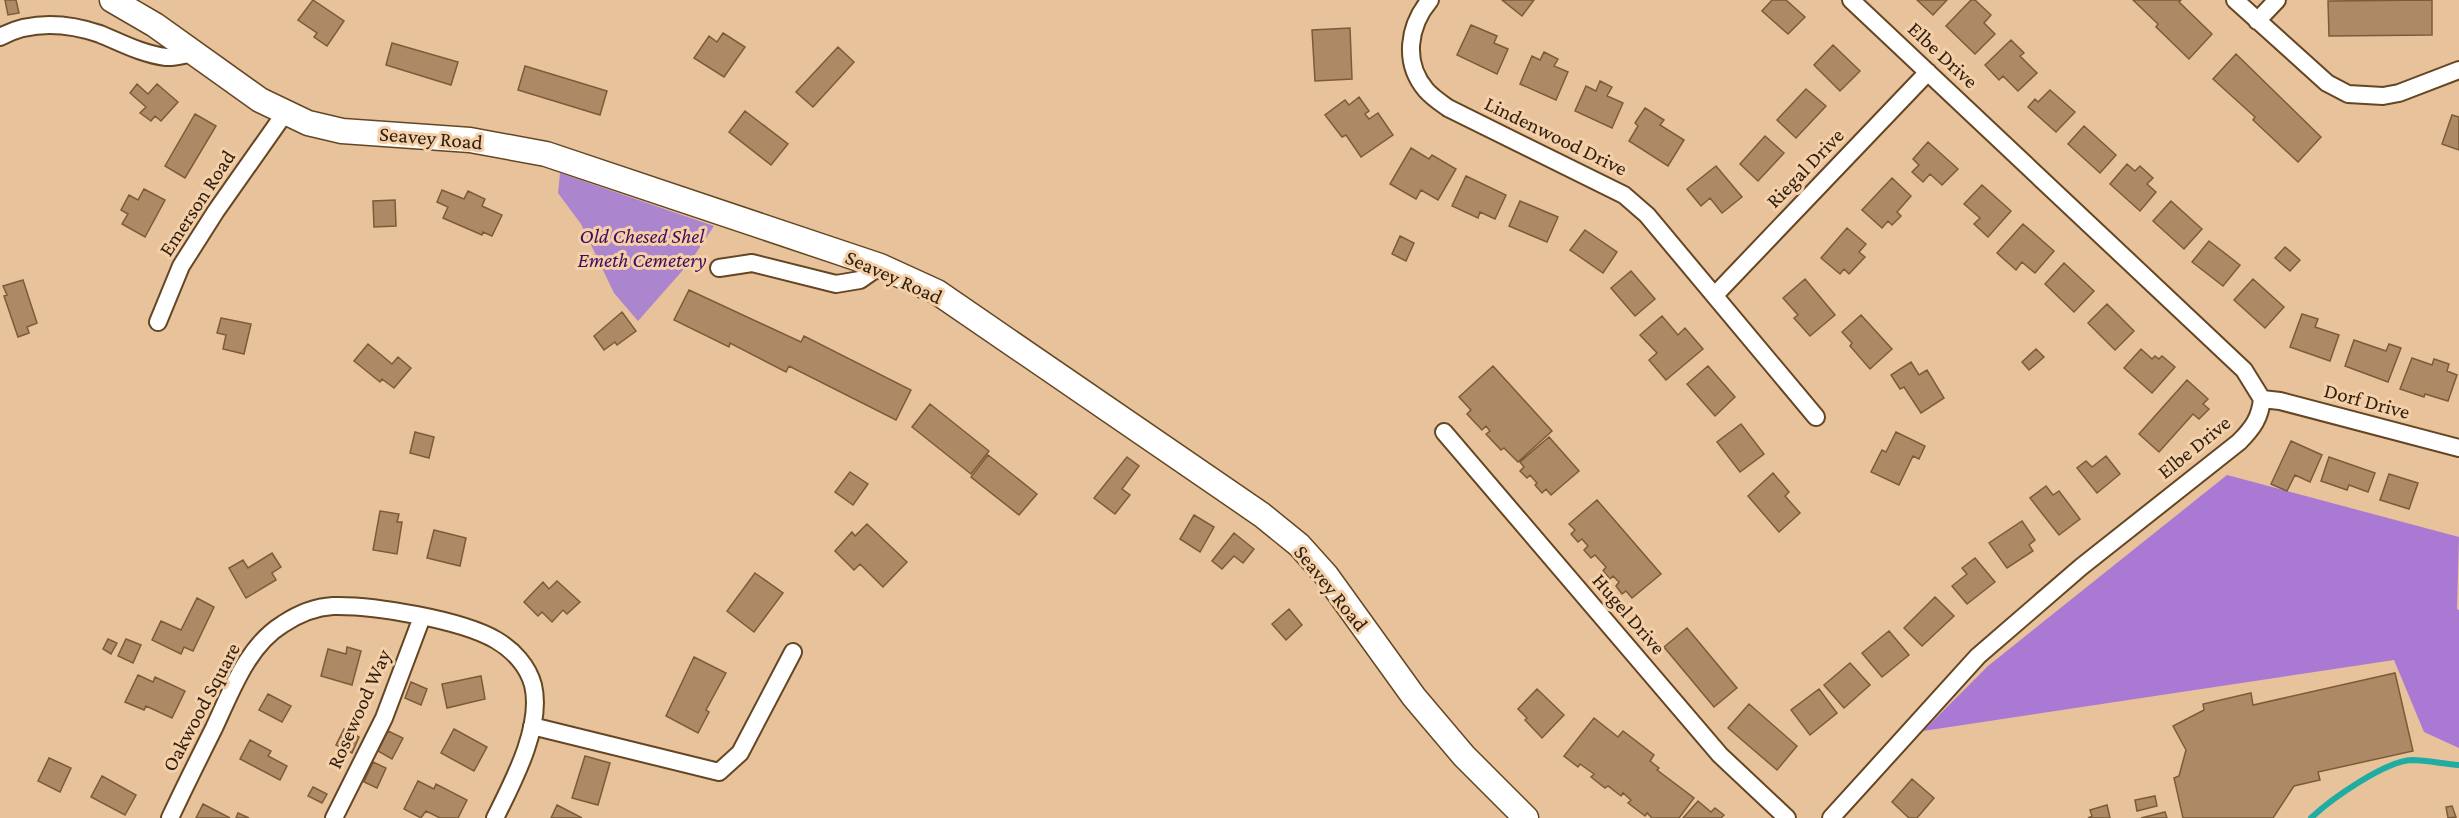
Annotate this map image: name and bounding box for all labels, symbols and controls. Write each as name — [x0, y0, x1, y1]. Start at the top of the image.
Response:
street label: Elbe Drive — [1903, 17, 1983, 93]
street label: Lindenwood Drive — [1481, 91, 1631, 181]
street label: Seavey Road — [378, 122, 484, 154]
street label: Riegal Drive — [1761, 123, 1849, 213]
street label: Emerson Road — [154, 146, 240, 260]
park label: Old Chesed Shel Emeth Cemetery — [577, 224, 707, 272]
street label: Seavey Road — [842, 245, 946, 309]
street label: Dorf Drive — [2322, 378, 2412, 424]
street label: Elbe Drive — [2153, 410, 2235, 484]
street label: Seavey Road — [1289, 540, 1373, 636]
street label: Hugel Drive — [1587, 569, 1671, 659]
street label: Oakwood Square — [157, 639, 245, 775]
street label: Rosewood Way — [322, 645, 396, 772]

